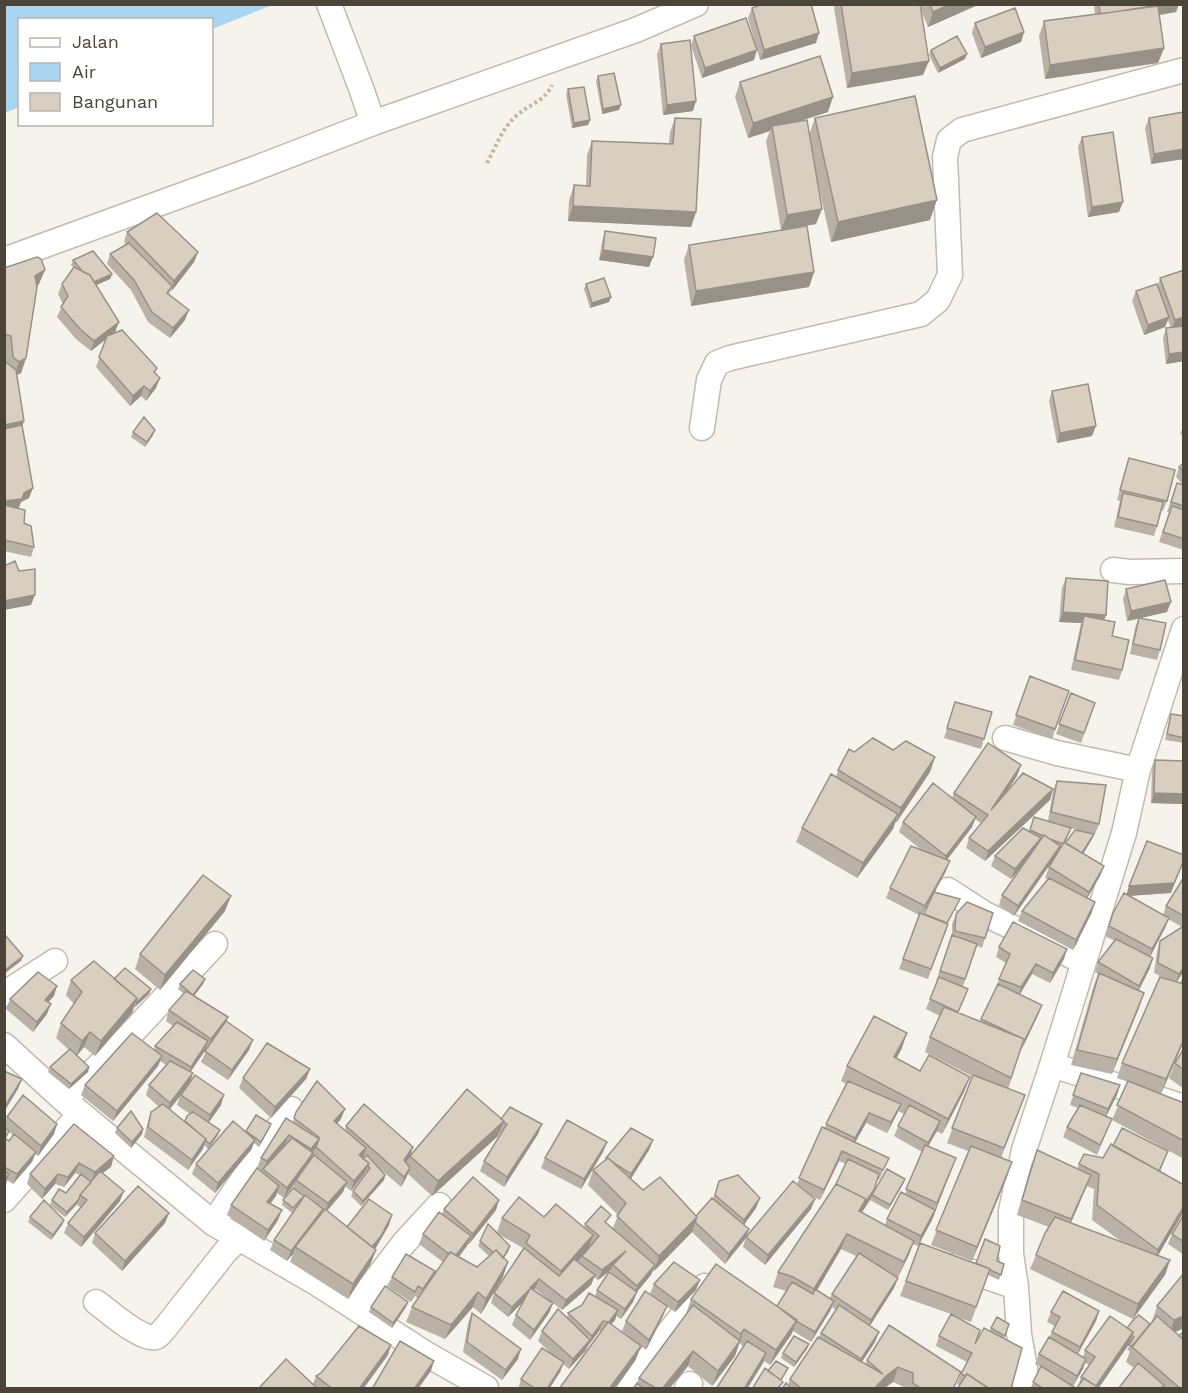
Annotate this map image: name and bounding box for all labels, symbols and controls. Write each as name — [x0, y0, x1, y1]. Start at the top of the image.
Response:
legend — [18, 18, 213, 126]
text: Jalan — [72, 31, 119, 52]
text: Air — [72, 61, 96, 82]
text: Bangunan — [72, 91, 158, 112]

